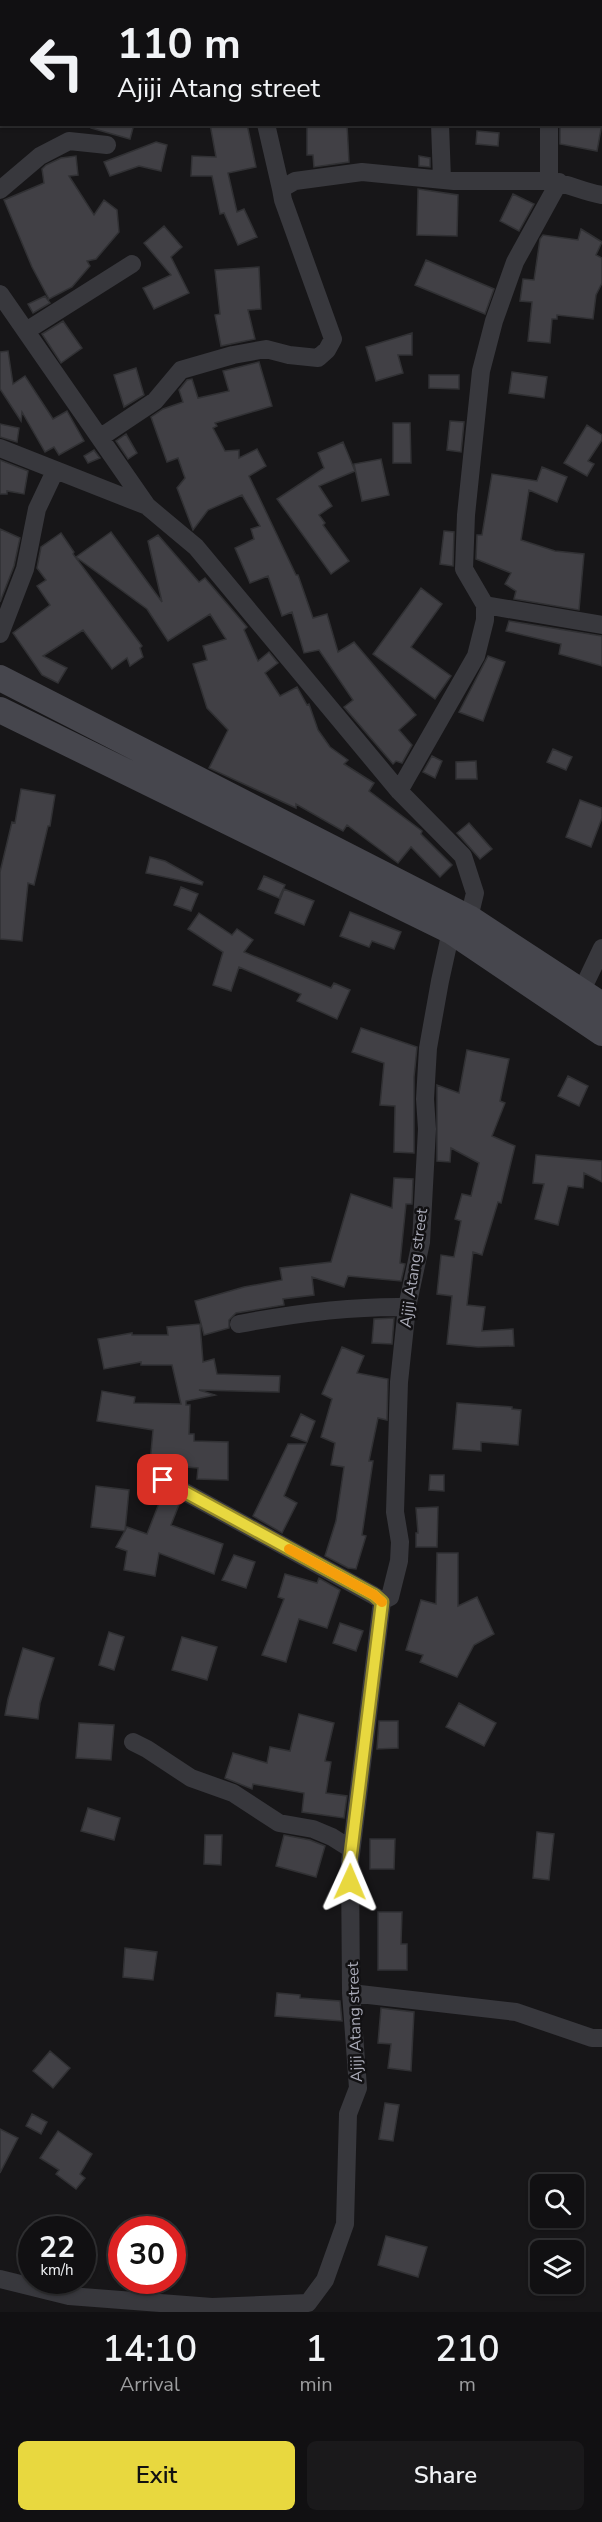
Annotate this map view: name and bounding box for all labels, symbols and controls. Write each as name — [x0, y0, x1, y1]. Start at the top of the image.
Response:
text: 110 m — [117, 16, 241, 73]
icon: left — [18, 24, 96, 102]
text: Ajiji Atang street — [117, 70, 320, 107]
street label: Ajiji Atang street — [395, 1206, 433, 1329]
pin — [137, 1454, 188, 1505]
icon: arrive — [146, 1463, 179, 1496]
position arrow — [318, 1850, 382, 1914]
street label: Ajiji Atang street — [342, 1961, 368, 2083]
map controls — [530, 2174, 584, 2294]
button: search — [530, 2174, 584, 2228]
speed limit sign: 30 — [108, 2216, 186, 2294]
text: 22 — [39, 2227, 75, 2268]
button: layers — [530, 2240, 584, 2294]
text: km/h — [40, 2260, 74, 2280]
text: 14:10 — [102, 2325, 197, 2374]
text: 1 — [305, 2325, 327, 2374]
text: 210 — [435, 2325, 500, 2374]
text: Arrival — [120, 2371, 180, 2398]
text: min — [300, 2371, 333, 2398]
text: m — [459, 2371, 476, 2398]
button: Exit — [18, 2441, 295, 2510]
button: Share — [307, 2441, 584, 2510]

